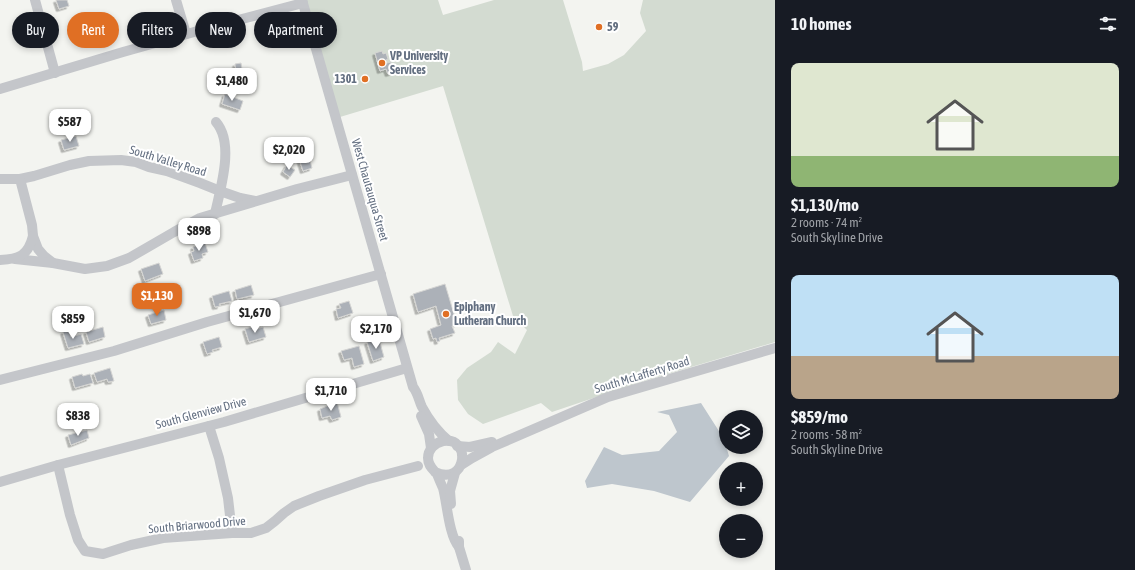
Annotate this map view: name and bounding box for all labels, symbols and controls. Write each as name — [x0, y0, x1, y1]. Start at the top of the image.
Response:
chip: Buy — [12, 12, 59, 48]
chip: Rent — [67, 12, 119, 48]
chip: Filters — [127, 12, 187, 48]
chip: New — [195, 12, 246, 48]
chip: Apartment — [254, 12, 337, 48]
icon: filters — [1097, 13, 1119, 35]
text: 10 homes — [791, 14, 852, 34]
place label: 59 — [607, 20, 619, 34]
marker: 59 — [594, 22, 604, 32]
place label: VP University Services — [389, 49, 448, 77]
marker: VP University Services — [377, 58, 387, 68]
pin: $1,480 — [199, 68, 265, 102]
place label: 1301 — [334, 72, 357, 86]
text: $1,480 — [216, 73, 248, 88]
marker: 1301 — [360, 74, 370, 84]
icon: home — [919, 89, 991, 161]
pin: $587 — [46, 109, 94, 143]
text: $587 — [58, 114, 82, 129]
pin: $2,020 — [256, 137, 322, 171]
street label: West Chautauqua Street — [349, 137, 391, 243]
text: $2,020 — [273, 142, 305, 157]
street label: South Valley Road — [128, 143, 208, 179]
text: $1,130/mo — [791, 195, 859, 215]
text: 2 rooms · 74 m² — [791, 215, 862, 230]
pin: $898 — [175, 218, 223, 252]
text: $898 — [187, 223, 211, 238]
text: South Skyline Drive — [791, 230, 883, 245]
pin: $1,130 — [124, 283, 190, 317]
text: $1,130 — [141, 288, 173, 303]
pin: $1,670 — [222, 300, 288, 334]
place label: Epiphany Lutheran Church — [454, 300, 527, 328]
icon: home — [919, 301, 991, 373]
text: $1,670 — [239, 305, 271, 320]
pin: $859 — [49, 306, 97, 340]
marker: Epiphany Lutheran Church — [441, 309, 451, 319]
text: $859 — [61, 311, 85, 326]
pin: $2,170 — [343, 316, 409, 350]
text: $2,170 — [360, 321, 392, 336]
street label: South McLafferty Road — [593, 354, 691, 396]
pin: $1,710 — [298, 378, 364, 412]
text: $1,710 — [315, 383, 347, 398]
street label: South Glenview Drive — [154, 394, 248, 432]
pin: $838 — [54, 403, 102, 437]
text: $859/mo — [791, 407, 848, 427]
text: $838 — [66, 408, 90, 423]
map controls — [719, 410, 763, 558]
button: layers — [719, 410, 763, 454]
text: 2 rooms · 58 m² — [791, 427, 862, 442]
text: South Skyline Drive — [791, 442, 883, 457]
button: + — [719, 462, 763, 506]
street label: South Briarwood Drive — [148, 514, 246, 536]
button: − — [719, 514, 763, 558]

